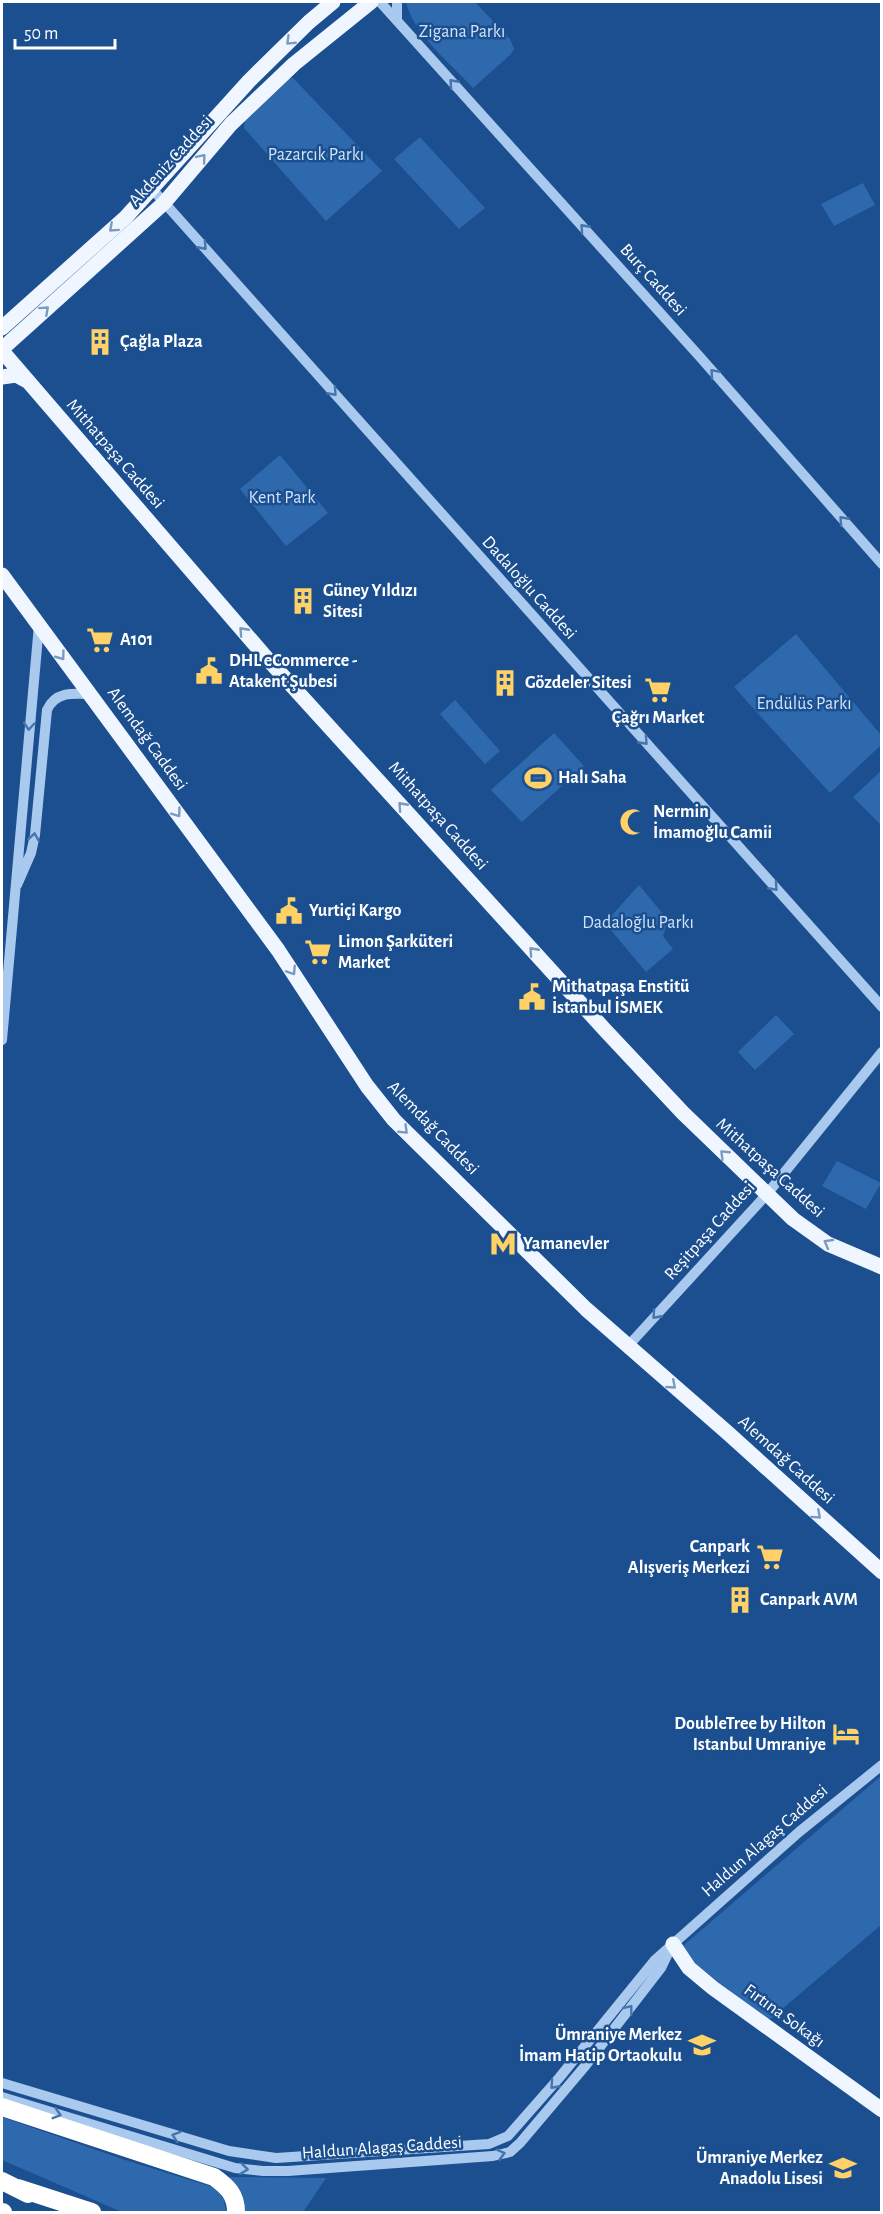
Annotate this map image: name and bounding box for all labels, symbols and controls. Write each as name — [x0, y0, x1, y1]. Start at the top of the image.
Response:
scale bar — [15, 12, 116, 50]
park label: Zigana Parkı — [419, 23, 505, 41]
text: 50 m — [24, 25, 58, 43]
one-way arrow — [286, 33, 297, 44]
one-way arrow — [449, 79, 460, 90]
street label: Akdeniz Caddesi — [126, 112, 216, 210]
park label: Pazarcık Parkı — [268, 146, 364, 164]
one-way arrow — [195, 154, 206, 165]
one-way arrow — [109, 221, 120, 232]
one-way arrow — [580, 224, 591, 235]
one-way arrow — [196, 240, 207, 250]
street label: Burç Caddesi — [616, 241, 690, 319]
one-way arrow — [38, 306, 49, 317]
building icon: Çağla Plaza — [85, 327, 115, 357]
place label: Çağla Plaza — [120, 333, 203, 351]
one-way arrow — [710, 370, 721, 380]
one-way arrow — [326, 385, 337, 396]
street label: Mithatpaşa Caddesi — [63, 396, 167, 512]
park label: Kent Park — [249, 489, 316, 507]
one-way arrow — [839, 516, 850, 526]
street label: Dadaloğlu Caddesi — [478, 533, 580, 643]
place label: Güney Yıldızı Sitesi — [323, 582, 417, 621]
building icon: Güney Yıldızı Sitesi — [288, 586, 318, 616]
supermarket icon: A101 — [85, 625, 115, 655]
one-way arrow — [239, 627, 250, 638]
place label: A101 — [120, 631, 153, 649]
one-way arrow — [54, 650, 65, 661]
place label: DHL eCommerce - Atakent Şubesi — [229, 652, 357, 691]
public building icon: DHL eCommerce - Atakent Şubesi — [194, 656, 224, 686]
building icon: Gözdeler Sitesi — [490, 668, 520, 698]
place label: Gözdeler Sitesi — [525, 674, 632, 692]
supermarket icon: Çağrı Market — [643, 675, 673, 705]
street label: Alemdağ Caddesi — [104, 684, 190, 794]
park label: Endülüs Parkı — [757, 695, 851, 713]
place label: Çağrı Market — [612, 709, 704, 727]
one-way arrow — [23, 721, 36, 730]
one-way arrow — [637, 734, 648, 745]
street label: Mithatpaşa Caddesi — [385, 758, 491, 874]
sports icon: Halı Saha — [523, 763, 553, 793]
place label: Halı Saha — [558, 769, 627, 787]
one-way arrow — [398, 802, 409, 813]
place label: Nermin İmamoğlu Camii — [653, 803, 772, 842]
one-way arrow — [170, 806, 181, 817]
mosque icon: Nermin İmamoğlu Camii — [618, 807, 648, 837]
one-way arrow — [28, 832, 40, 841]
one-way arrow — [767, 880, 778, 891]
public building icon: Yurtiçi Kargo — [274, 896, 304, 926]
place label: Yurtiçi Kargo — [309, 902, 402, 920]
park label: Dadaloğlu Parkı — [582, 914, 694, 932]
place label: Limon Şarküteri Market — [338, 933, 453, 972]
supermarket icon: Limon Şarküteri Market — [303, 937, 333, 967]
one-way arrow — [529, 947, 540, 958]
one-way arrow — [284, 964, 295, 975]
place label: Mithatpaşa Enstitü İstanbul İSMEK — [552, 978, 690, 1017]
public building icon: Mithatpaşa Enstitü İstanbul İSMEK — [517, 982, 547, 1012]
street label: Alemdağ Caddesi — [384, 1078, 482, 1178]
street label: Mithatpaşa Caddesi — [712, 1115, 828, 1221]
one-way arrow — [396, 1122, 407, 1133]
one-way arrow — [721, 1150, 732, 1161]
street label: Reşitpaşa Caddesi — [661, 1178, 759, 1284]
metro station icon: Yamanevler — [488, 1229, 518, 1259]
place label: Yamanevler — [523, 1235, 610, 1253]
one-way arrow — [824, 1239, 834, 1251]
one-way arrow — [652, 1308, 663, 1318]
one-way arrow — [665, 1378, 676, 1389]
street label: Alemdağ Caddesi — [734, 1412, 838, 1508]
one-way arrow — [811, 1508, 821, 1519]
place label: Canpark Alışveriş Merkezi — [628, 1538, 750, 1577]
supermarket icon: Canpark Alışveriş Merkezi — [755, 1542, 785, 1572]
building icon: Canpark AVM — [725, 1585, 755, 1615]
place label: Canpark AVM — [760, 1591, 858, 1609]
place label: DoubleTree by Hilton Istanbul Umraniye — [674, 1715, 826, 1754]
hotel icon: DoubleTree by Hilton Istanbul Umraniye — [831, 1719, 861, 1749]
street label: Haldun Alagaş Caddesi — [699, 1782, 831, 1900]
street label: Fırtına Sokağı — [740, 1981, 828, 2051]
one-way arrow — [622, 2005, 633, 2016]
place label: Ümraniye Merkez İmam Hatip Ortaokulu — [519, 2023, 683, 2065]
school or university icon: Ümraniye Merkez İmam Hatip Ortaokulu — [687, 2030, 717, 2060]
one-way arrow — [550, 2078, 561, 2089]
one-way arrow — [51, 2107, 62, 2119]
one-way arrow — [171, 2131, 182, 2143]
street label: Haldun Alagaş Caddesi — [301, 2133, 463, 2163]
place label: Ümraniye Merkez Anadolu Lisesi — [696, 2146, 823, 2188]
one-way arrow — [496, 2148, 506, 2161]
school or university icon: Ümraniye Merkez Anadolu Lisesi — [828, 2153, 858, 2183]
one-way arrow — [240, 2162, 249, 2175]

